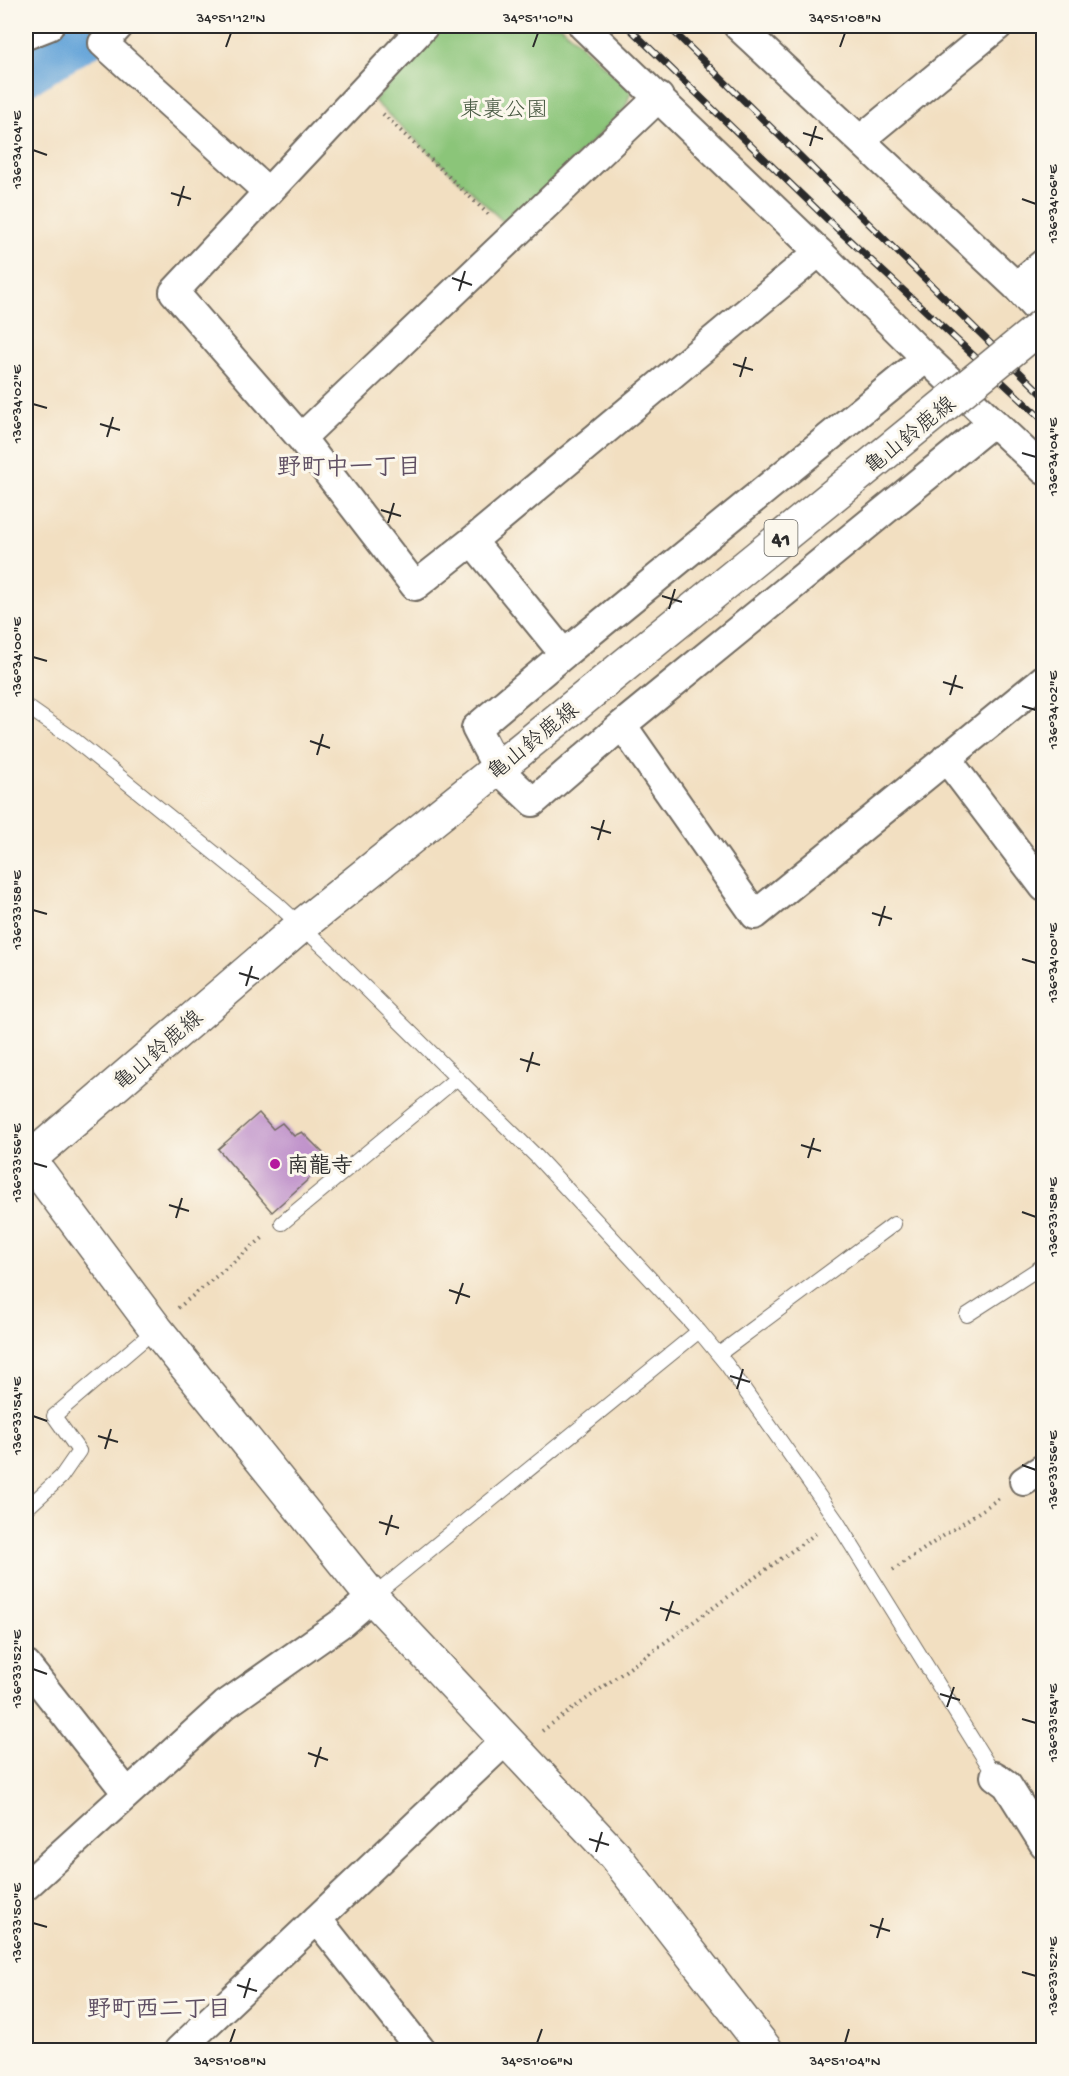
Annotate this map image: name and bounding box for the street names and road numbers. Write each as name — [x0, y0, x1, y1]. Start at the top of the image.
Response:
street label: 亀山鈴鹿線 — [860, 392, 962, 482]
road number: 41 — [764, 520, 798, 556]
street label: 亀山鈴鹿線 — [483, 698, 585, 788]
street label: 亀山鈴鹿線 — [109, 1005, 210, 1098]

